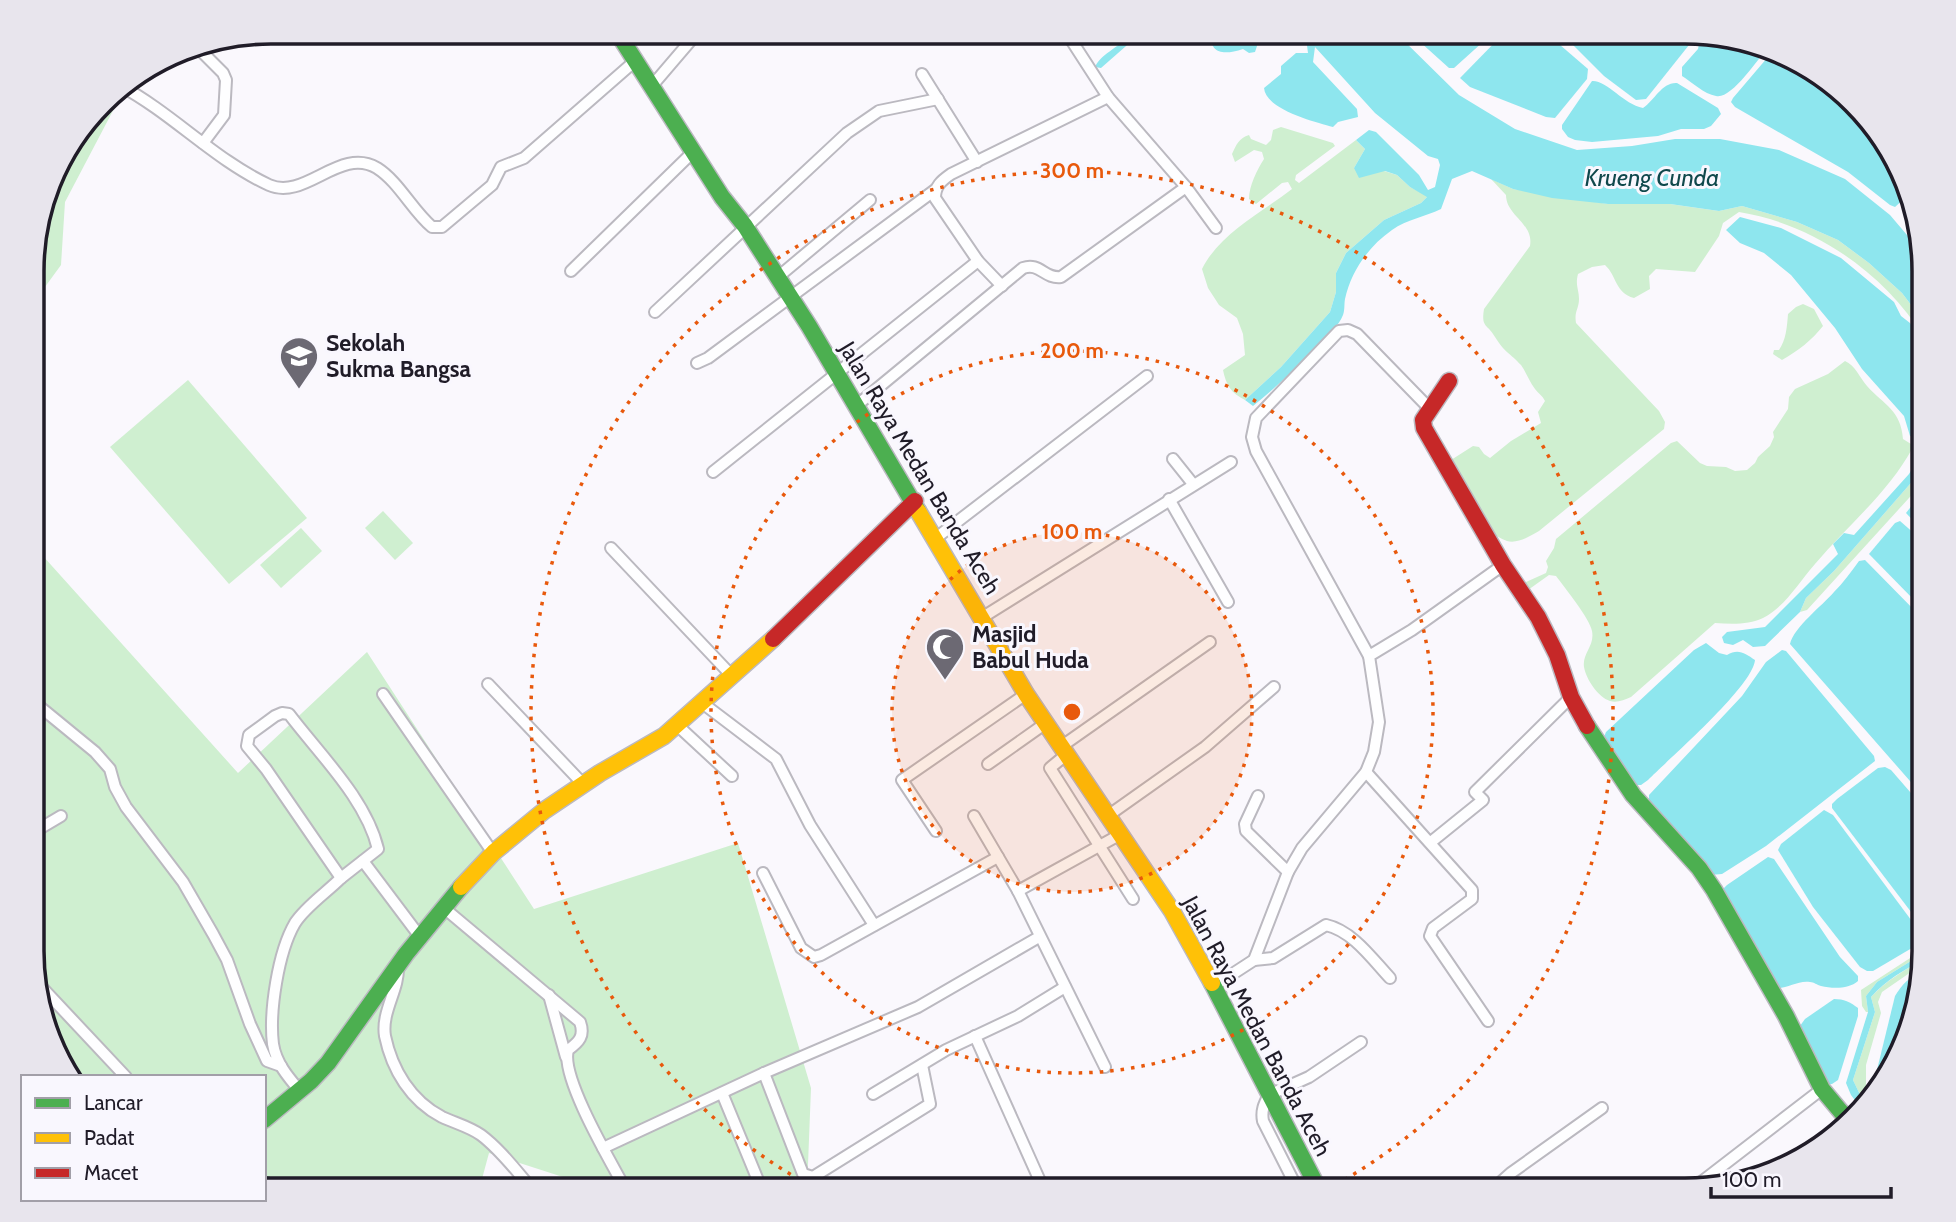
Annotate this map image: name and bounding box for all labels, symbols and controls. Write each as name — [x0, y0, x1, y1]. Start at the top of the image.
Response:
text: 300 m — [1040, 158, 1104, 183]
water label: Krueng Cunda — [1585, 163, 1719, 192]
place label: Sekolah Sukma Bangsa — [326, 329, 471, 383]
school or university icon: Sekolah Sukma Bangsa — [278, 335, 320, 390]
street label: Jalan Raya Medan Banda Aceh — [833, 336, 1007, 600]
text: 200 m — [1040, 338, 1104, 363]
text: 100 m — [1042, 519, 1102, 544]
place label: Masjid Babul Huda — [972, 620, 1089, 674]
mosque icon: Masjid Babul Huda — [924, 626, 966, 681]
centre of rings — [1060, 700, 1084, 724]
street label: Jalan Raya Medan Banda Aceh — [1176, 890, 1337, 1161]
legend — [21, 1075, 266, 1201]
text: Lancar — [84, 1090, 143, 1115]
text: Padat — [84, 1125, 134, 1150]
scale bar — [1711, 1156, 1891, 1200]
text: Macet — [84, 1160, 138, 1185]
text: 100 m — [1722, 1167, 1781, 1192]

